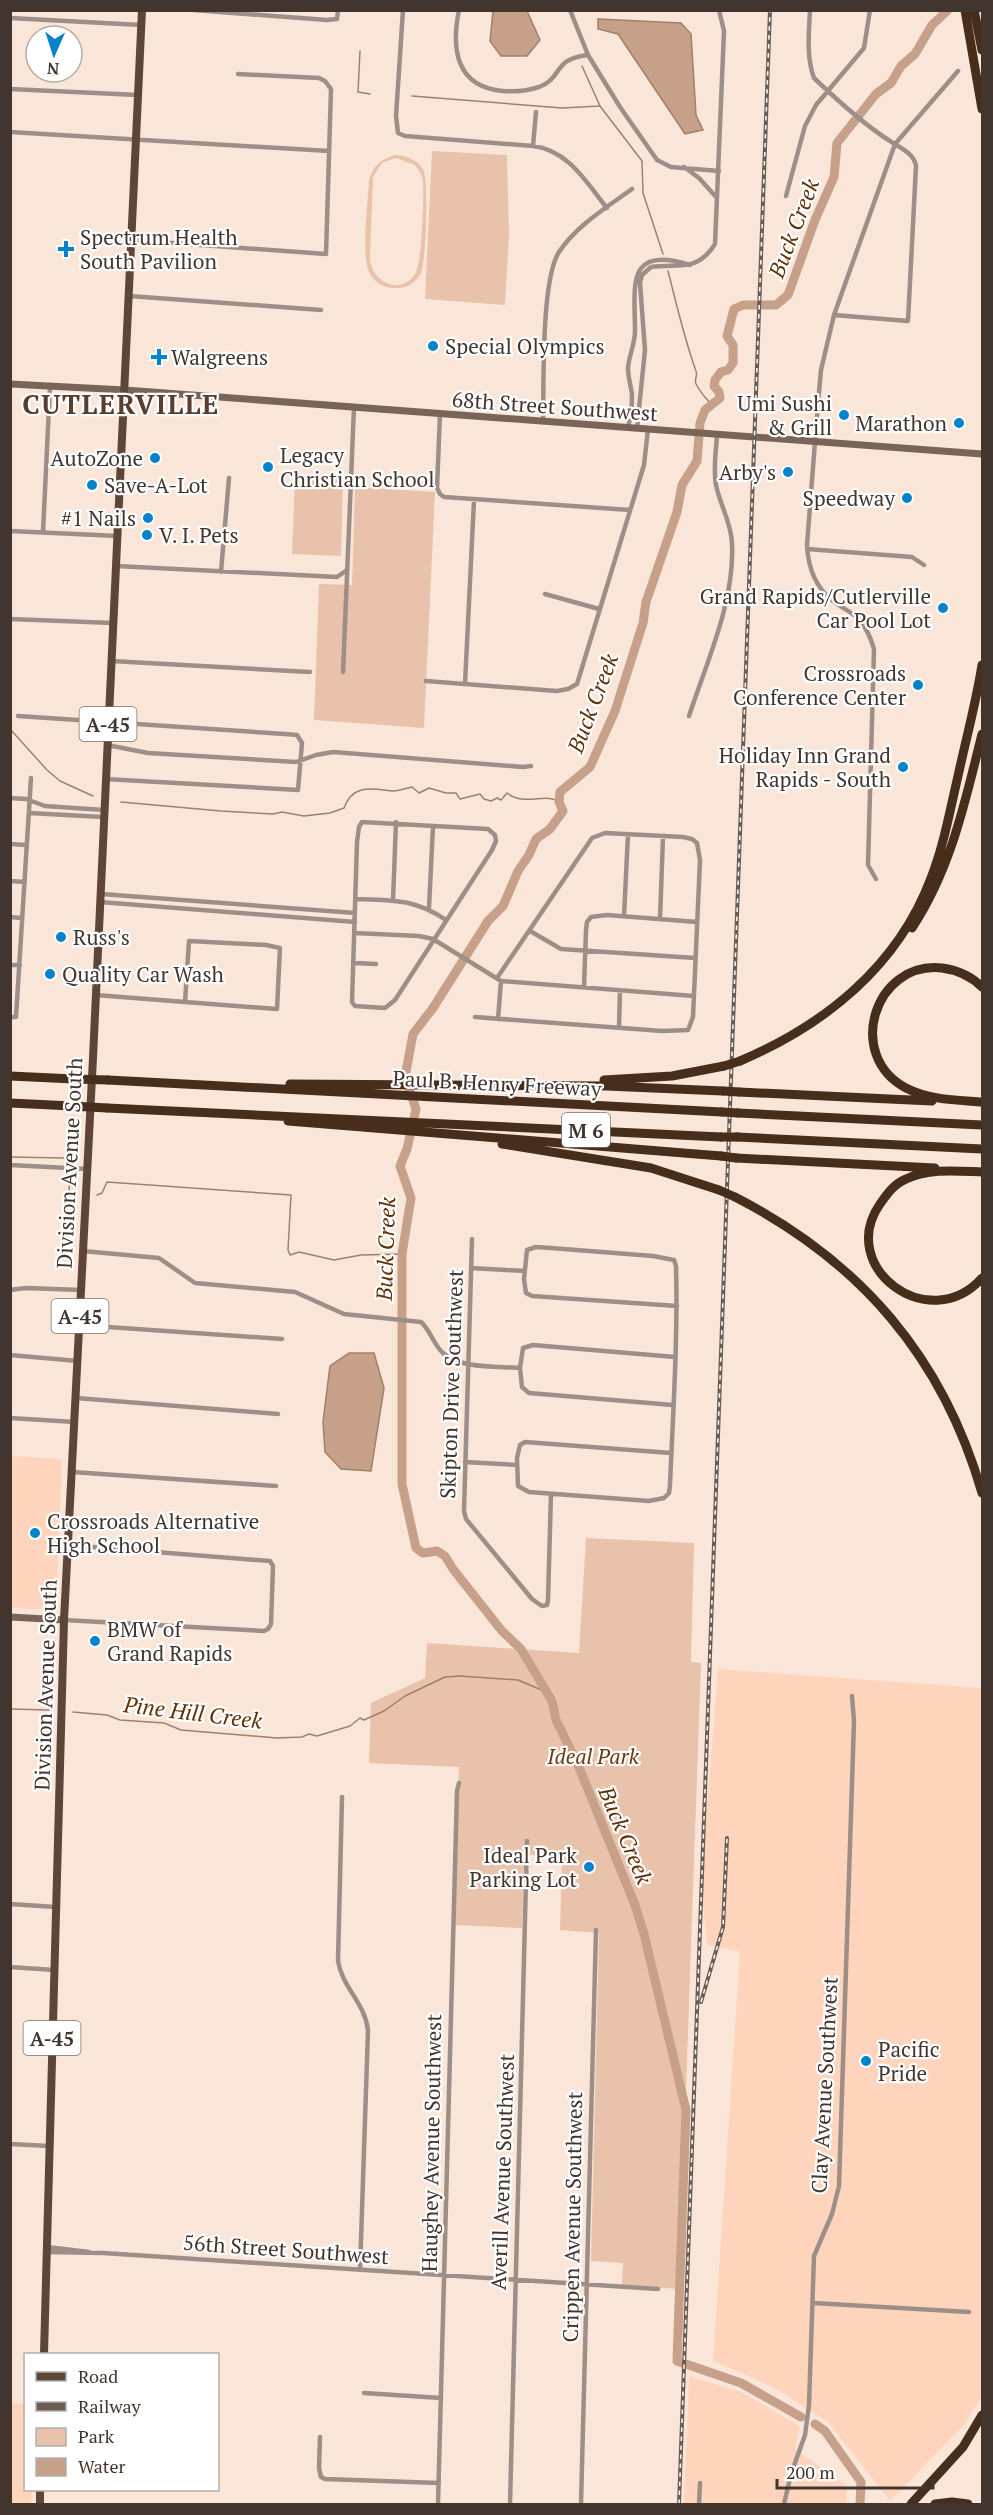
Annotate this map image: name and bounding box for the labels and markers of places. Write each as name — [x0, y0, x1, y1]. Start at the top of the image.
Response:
place label: Spectrum Health South Pavilion — [80, 223, 238, 275]
marker: Spectrum Health South Pavilion — [57, 240, 75, 258]
place label: Special Olympics — [445, 332, 605, 360]
marker: Special Olympics — [426, 339, 440, 353]
place label: Walgreens — [171, 343, 268, 371]
marker: Walgreens — [152, 350, 166, 364]
place label: Umi Sushi & Grill — [737, 389, 832, 441]
marker: Umi Sushi & Grill — [837, 408, 851, 422]
place label: Marathon — [855, 409, 948, 437]
marker: Marathon — [952, 416, 966, 430]
place label: Legacy Christian School — [280, 441, 435, 493]
place label: AutoZone — [50, 444, 143, 472]
marker: AutoZone — [148, 451, 162, 465]
place label: Arby's — [719, 458, 776, 486]
marker: Legacy Christian School — [261, 460, 275, 474]
marker: Arby's — [781, 465, 795, 479]
place label: Save-A-Lot — [104, 471, 208, 499]
marker: Save-A-Lot — [85, 478, 99, 492]
place label: Speedway — [803, 484, 895, 512]
marker: Speedway — [900, 491, 914, 505]
place label: #1 Nails — [61, 504, 136, 532]
marker: #1 Nails — [141, 511, 155, 525]
place label: V. I. Pets — [159, 521, 239, 549]
marker: V. I. Pets — [140, 528, 154, 542]
place label: Grand Rapids/Cutlerville Car Pool Lot — [700, 582, 931, 634]
marker: Grand Rapids/Cutlerville Car Pool Lot — [936, 601, 950, 615]
place label: Crossroads Conference Center — [733, 659, 906, 711]
marker: Crossroads Conference Center — [911, 678, 925, 692]
place label: Holiday Inn Grand Rapids - South — [719, 741, 891, 793]
marker: Holiday Inn Grand Rapids - South — [896, 760, 910, 774]
place label: Russ's — [73, 923, 130, 951]
marker: Russ's — [54, 930, 68, 944]
place label: Quality Car Wash — [62, 960, 224, 988]
marker: Quality Car Wash — [43, 967, 57, 981]
place label: Crossroads Alternative High School — [47, 1507, 259, 1559]
marker: Crossroads Alternative High School — [28, 1526, 42, 1540]
place label: BMW of Grand Rapids — [107, 1615, 232, 1667]
marker: BMW of Grand Rapids — [88, 1634, 102, 1648]
place label: Ideal Park Parking Lot — [469, 1841, 577, 1893]
marker: Ideal Park Parking Lot — [582, 1860, 596, 1874]
place label: Pacific Pride — [878, 2035, 940, 2087]
marker: Pacific Pride — [859, 2054, 873, 2068]

